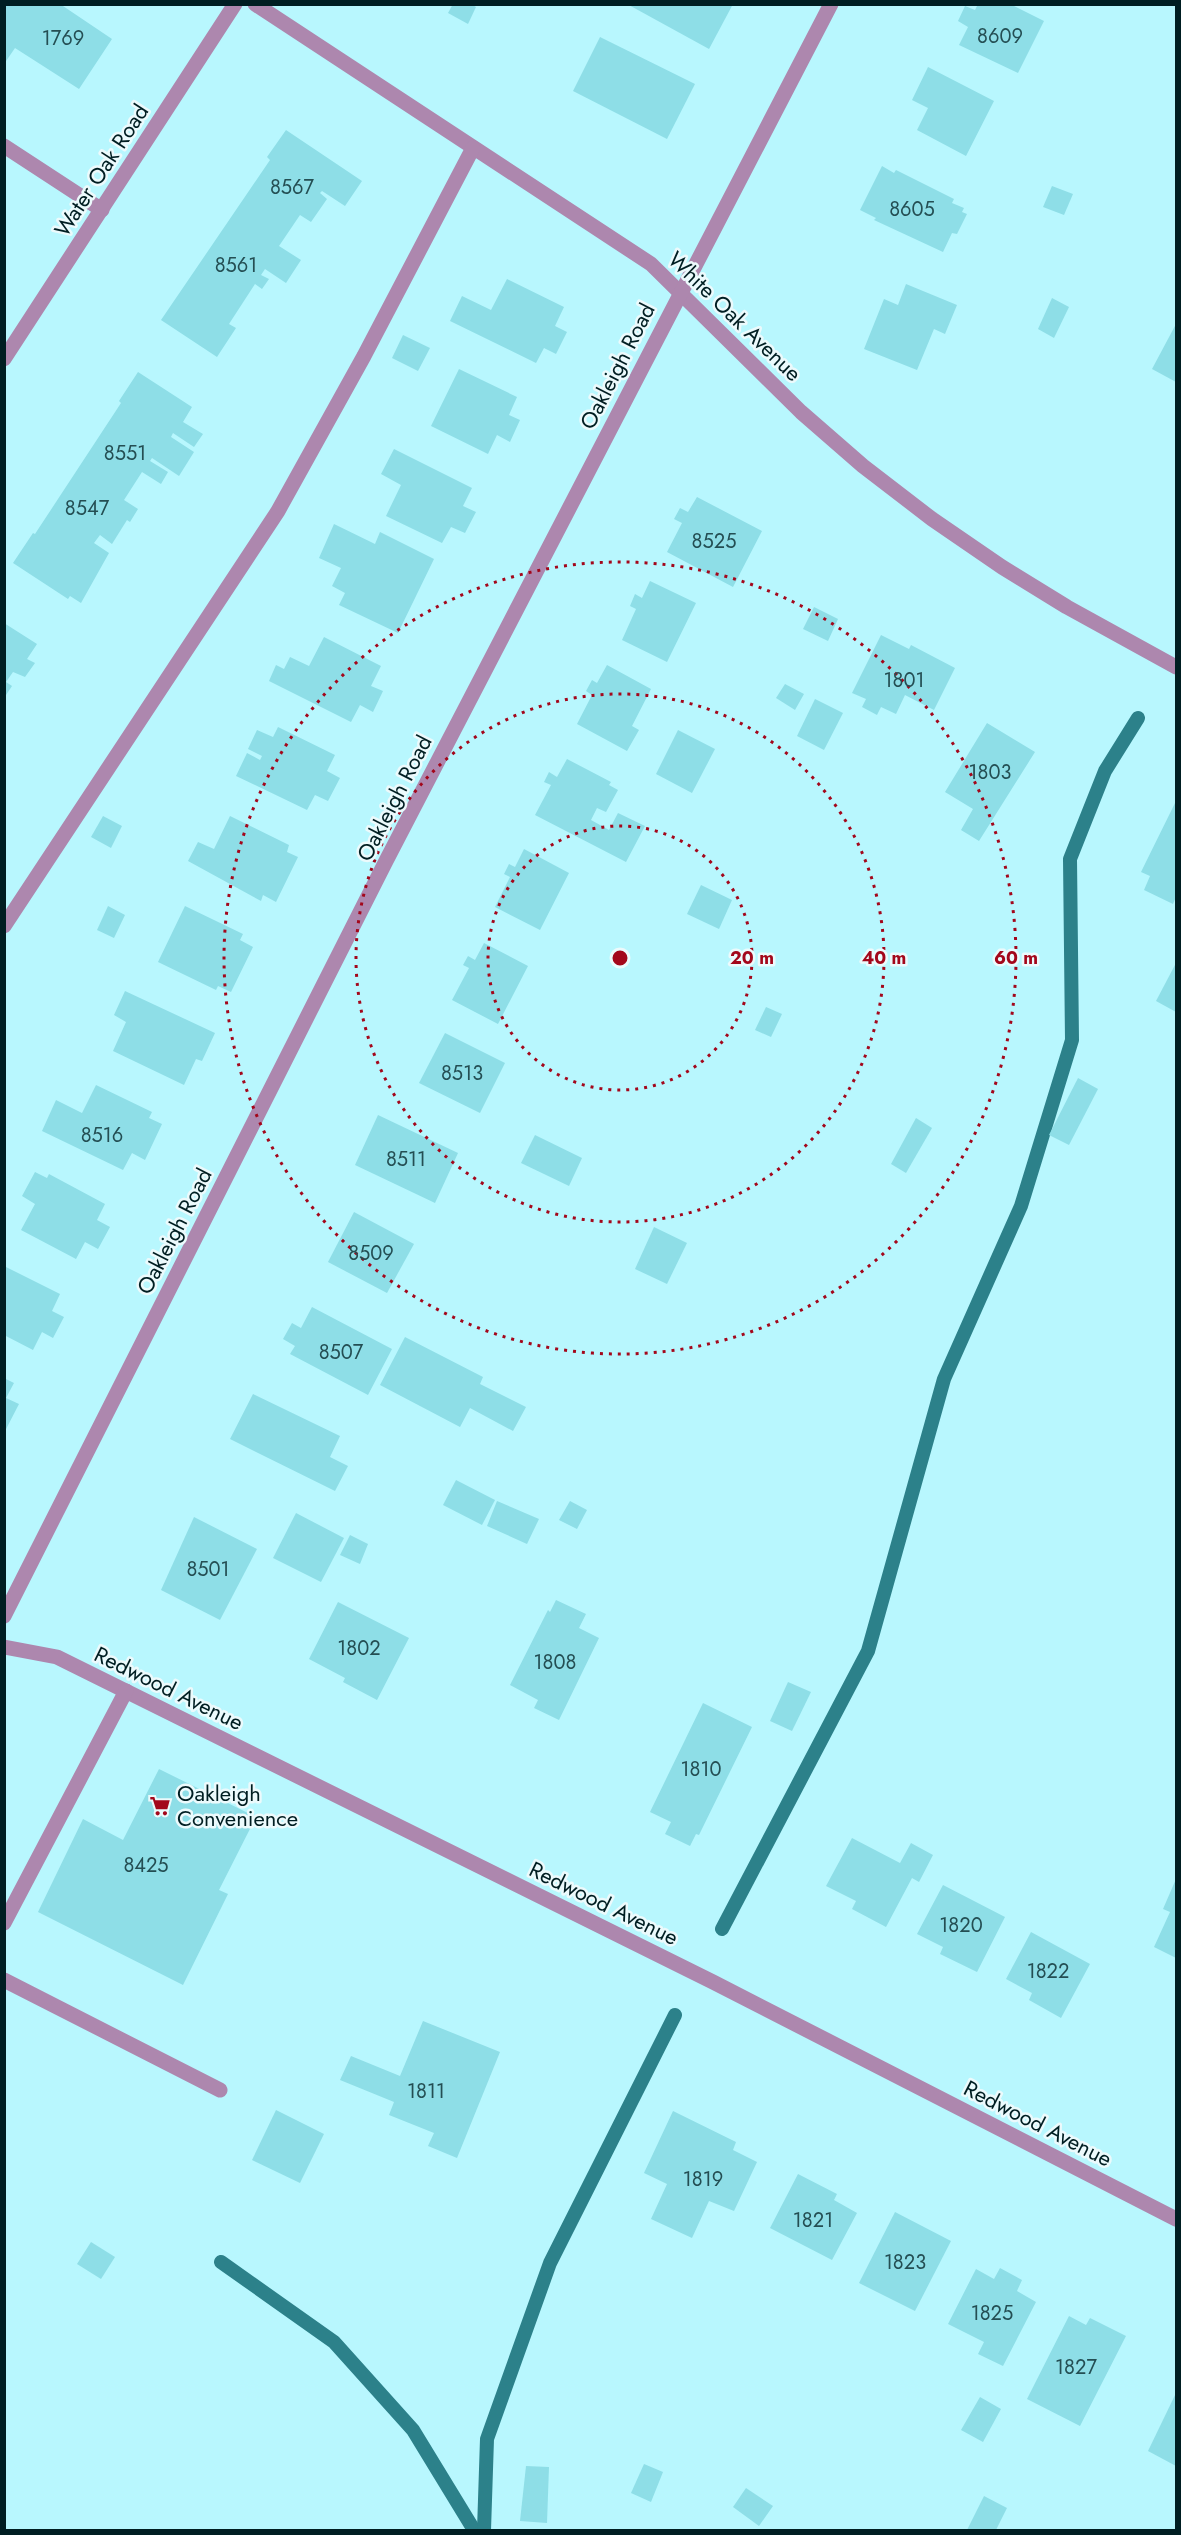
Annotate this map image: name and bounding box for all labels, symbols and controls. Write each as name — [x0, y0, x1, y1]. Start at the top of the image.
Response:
house number: 8609 — [977, 22, 1023, 51]
house number: 1769 — [42, 24, 84, 53]
street label: Water Oak Road — [46, 97, 156, 243]
house number: 8567 — [270, 173, 315, 202]
house number: 8605 — [889, 195, 935, 224]
street label: White Oak Avenue — [661, 244, 809, 388]
house number: 8561 — [215, 251, 257, 280]
street label: Oakleigh Road — [571, 297, 663, 435]
house number: 8551 — [104, 439, 146, 468]
house number: 8547 — [65, 494, 110, 523]
house number: 8525 — [692, 527, 736, 556]
house number: 1801 — [884, 666, 924, 695]
street label: Oakleigh Road — [348, 729, 440, 867]
house number: 1803 — [969, 758, 1011, 787]
text: 20 m — [730, 945, 774, 971]
text: 40 m — [862, 945, 906, 971]
text: 60 m — [994, 945, 1038, 971]
centre of rings — [610, 948, 630, 968]
house number: 8513 — [441, 1059, 483, 1088]
house number: 8516 — [81, 1121, 123, 1150]
house number: 8511 — [386, 1145, 426, 1174]
street label: Oakleigh Road — [128, 1162, 220, 1300]
house number: 8509 — [348, 1239, 394, 1268]
house number: 8507 — [319, 1338, 364, 1367]
house number: 8501 — [186, 1555, 230, 1584]
house number: 1802 — [337, 1634, 381, 1663]
street label: Redwood Avenue — [89, 1638, 249, 1738]
house number: 1808 — [534, 1648, 576, 1677]
house number: 1810 — [681, 1755, 721, 1784]
place label: Oakleigh Convenience — [177, 1777, 298, 1834]
supermarket icon: Oakleigh Convenience — [148, 1794, 172, 1818]
house number: 8425 — [123, 1851, 169, 1880]
street label: Redwood Avenue — [524, 1853, 684, 1953]
house number: 1820 — [939, 1911, 983, 1940]
house number: 1822 — [1027, 1957, 1069, 1986]
street label: Redwood Avenue — [958, 2072, 1118, 2174]
house number: 1811 — [407, 2077, 445, 2106]
house number: 1819 — [683, 2165, 723, 2194]
house number: 1821 — [793, 2206, 833, 2235]
house number: 1823 — [884, 2248, 926, 2277]
house number: 1825 — [971, 2299, 1013, 2328]
house number: 1827 — [1055, 2353, 1097, 2382]

